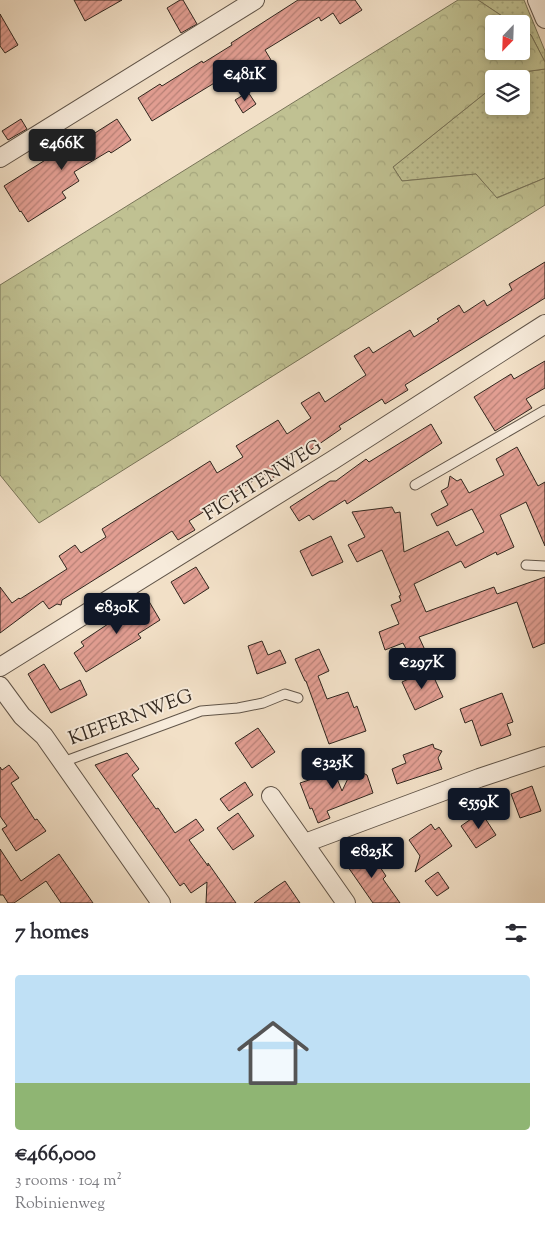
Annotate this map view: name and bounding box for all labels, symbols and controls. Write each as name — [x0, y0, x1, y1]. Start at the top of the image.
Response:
north arrow — [485, 15, 530, 60]
map controls — [485, 15, 530, 115]
pin: €481K — [210, 59, 280, 102]
text: €481K — [224, 64, 266, 87]
button: layers — [485, 70, 530, 115]
pin: €466K — [27, 128, 97, 171]
text: €466K — [40, 133, 84, 156]
street label: FICHTENWEG — [199, 434, 328, 528]
pin: €830K — [82, 592, 152, 635]
text: €830K — [95, 597, 139, 620]
pin: €297K — [387, 648, 457, 690]
text: €297K — [400, 652, 444, 675]
street label: KIEFERNWEG — [65, 683, 197, 753]
pin: €325K — [298, 748, 368, 790]
text: €325K — [313, 752, 353, 775]
pin: €559K — [444, 788, 514, 830]
text: €559K — [459, 792, 499, 815]
pin: €825K — [337, 836, 407, 879]
text: €825K — [351, 841, 393, 864]
text: 7 homes — [15, 918, 89, 948]
icon: filters — [502, 919, 530, 947]
icon: home — [228, 1008, 318, 1098]
text: €466,000 — [15, 1140, 96, 1170]
text: 3 rooms · 104 m² — [15, 1170, 122, 1193]
text: Robinienweg — [15, 1193, 105, 1216]

